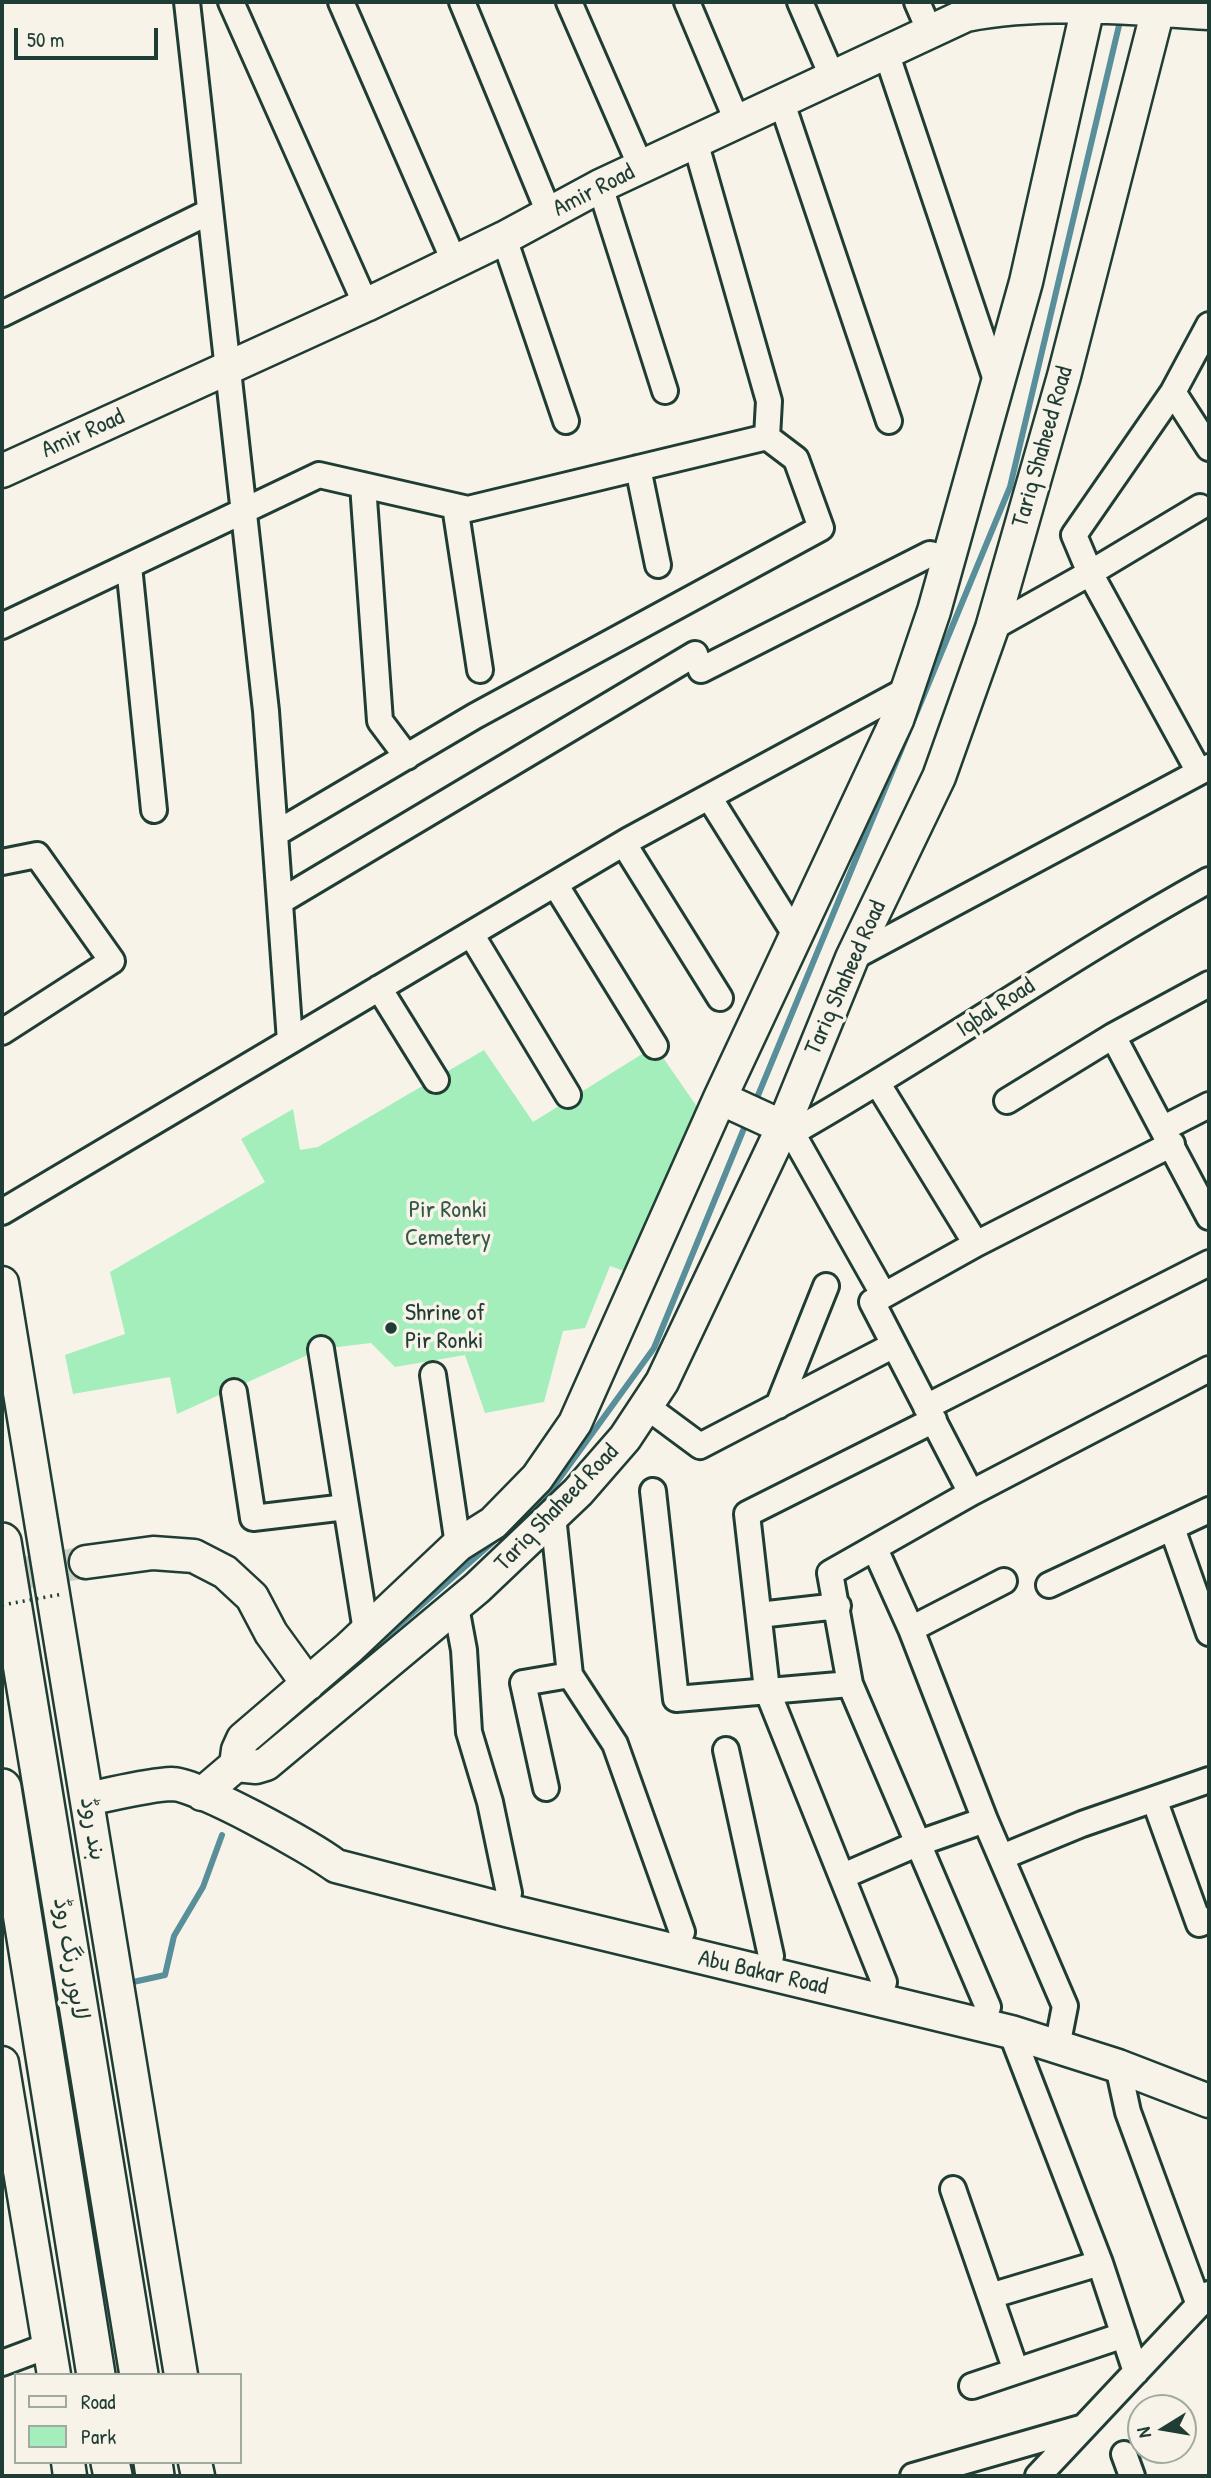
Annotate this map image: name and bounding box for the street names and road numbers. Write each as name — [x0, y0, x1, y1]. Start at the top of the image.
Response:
street label: Amir Road — [548, 158, 640, 224]
street label: Tariq Shaheed Road — [1006, 363, 1080, 531]
street label: Amir Road — [37, 403, 129, 465]
street label: Tariq Shaheed Road — [799, 896, 893, 1060]
street label: Iqbal Road — [952, 972, 1040, 1044]
street label: Tariq Shaheed Road — [489, 1438, 625, 1578]
street label: بند روڈ — [73, 1795, 111, 1863]
street label: لاہور رنگ روڈ — [46, 1896, 94, 2022]
street label: Abu Bakar Road — [696, 1944, 830, 2002]

